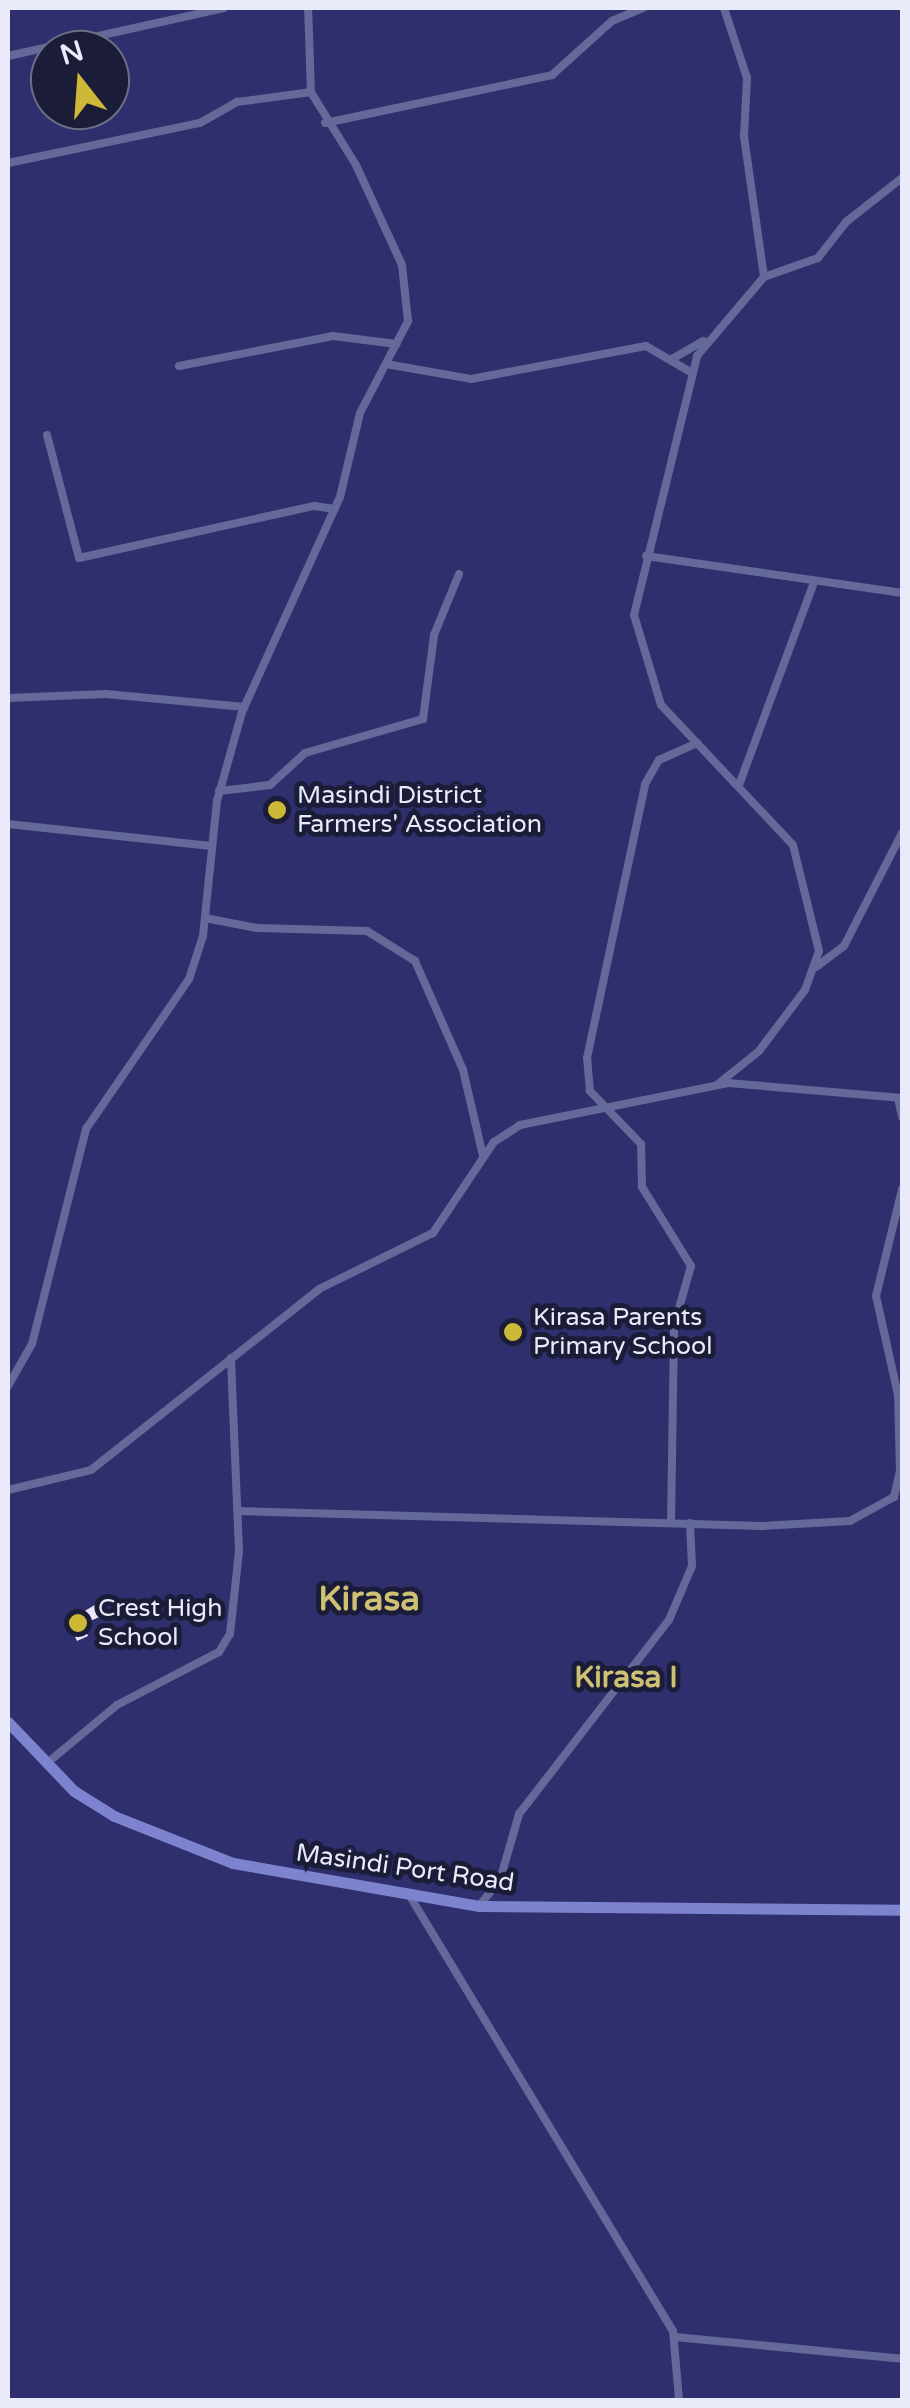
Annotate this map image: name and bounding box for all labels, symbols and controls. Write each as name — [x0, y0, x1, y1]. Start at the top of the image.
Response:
north arrow — [30, 30, 130, 130]
text: N — [56, 34, 88, 73]
place label: Masindi District Farmers' Association — [297, 781, 542, 840]
marker: Masindi District Farmers' Association — [266, 799, 288, 821]
place label: Kirasa Parents Primary School — [533, 1303, 712, 1362]
marker: Kirasa Parents Primary School — [502, 1321, 524, 1343]
district label: Kirasa — [318, 1578, 420, 1620]
place label: Crest High School — [98, 1594, 222, 1653]
marker: Crest High School — [67, 1612, 89, 1634]
district label: Kirasa I — [574, 1660, 678, 1696]
street label: Masindi Port Road — [294, 1838, 516, 1898]

